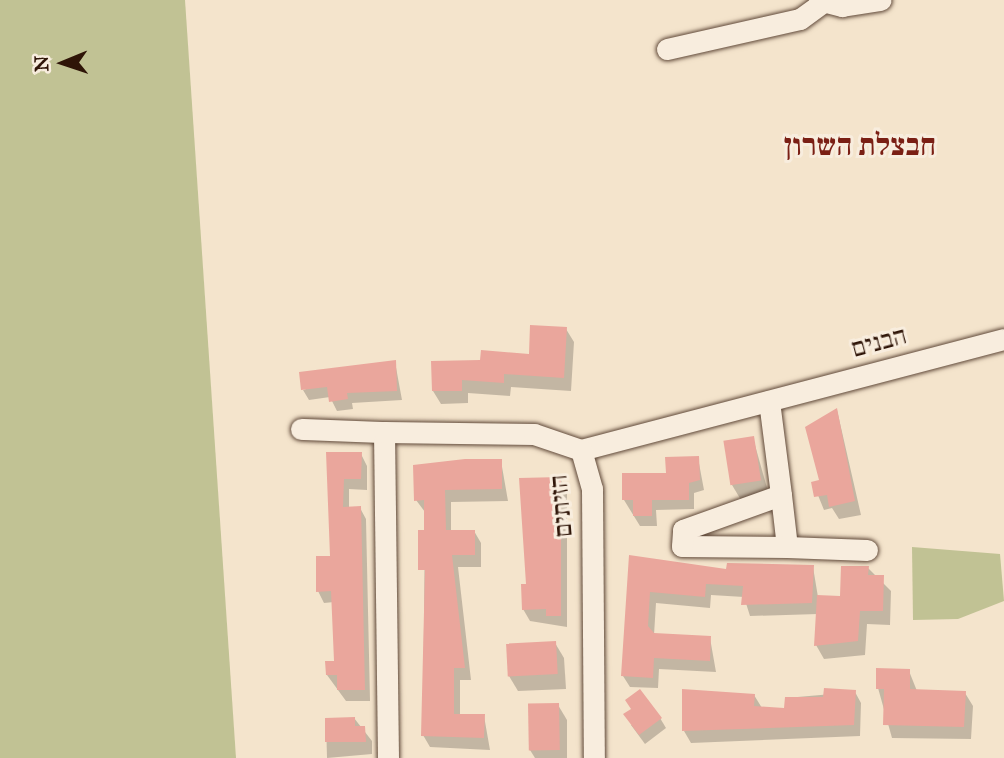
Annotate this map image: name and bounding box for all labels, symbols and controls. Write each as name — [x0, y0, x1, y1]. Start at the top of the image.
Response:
north arrow — [28, 28, 98, 98]
text: N — [30, 55, 53, 72]
district label: חבצלת השרון — [784, 127, 936, 163]
street label: הבנים — [848, 320, 910, 364]
street label: הזיתים — [543, 473, 579, 539]

